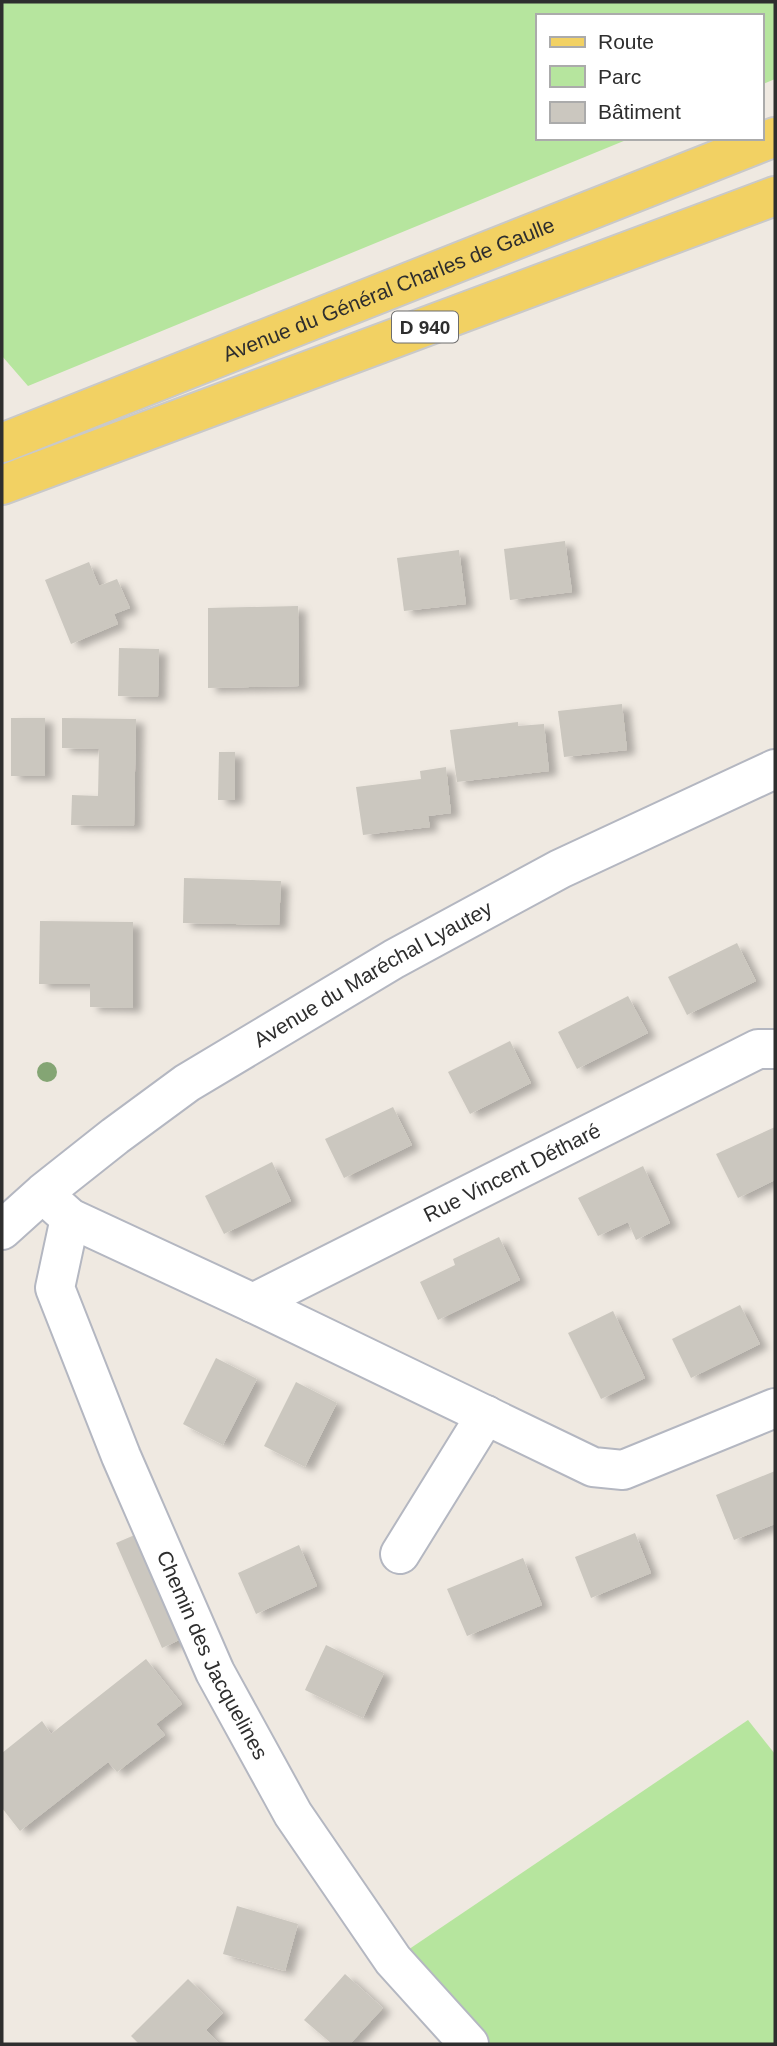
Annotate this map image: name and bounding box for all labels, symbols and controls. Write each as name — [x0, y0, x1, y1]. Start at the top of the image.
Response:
legend — [536, 14, 763, 140]
text: Route — [598, 30, 654, 53]
text: Parc — [598, 65, 641, 88]
text: Bâtiment — [598, 100, 681, 123]
street label: Avenue du Général Charles de Gaulle — [220, 213, 558, 366]
road number: D 940 — [392, 312, 458, 342]
street label: Avenue du Maréchal Lyautey — [249, 896, 496, 1051]
street label: Rue Vincent Détharé — [420, 1118, 604, 1226]
street label: Chemin des Jacquelines — [153, 1547, 273, 1763]

